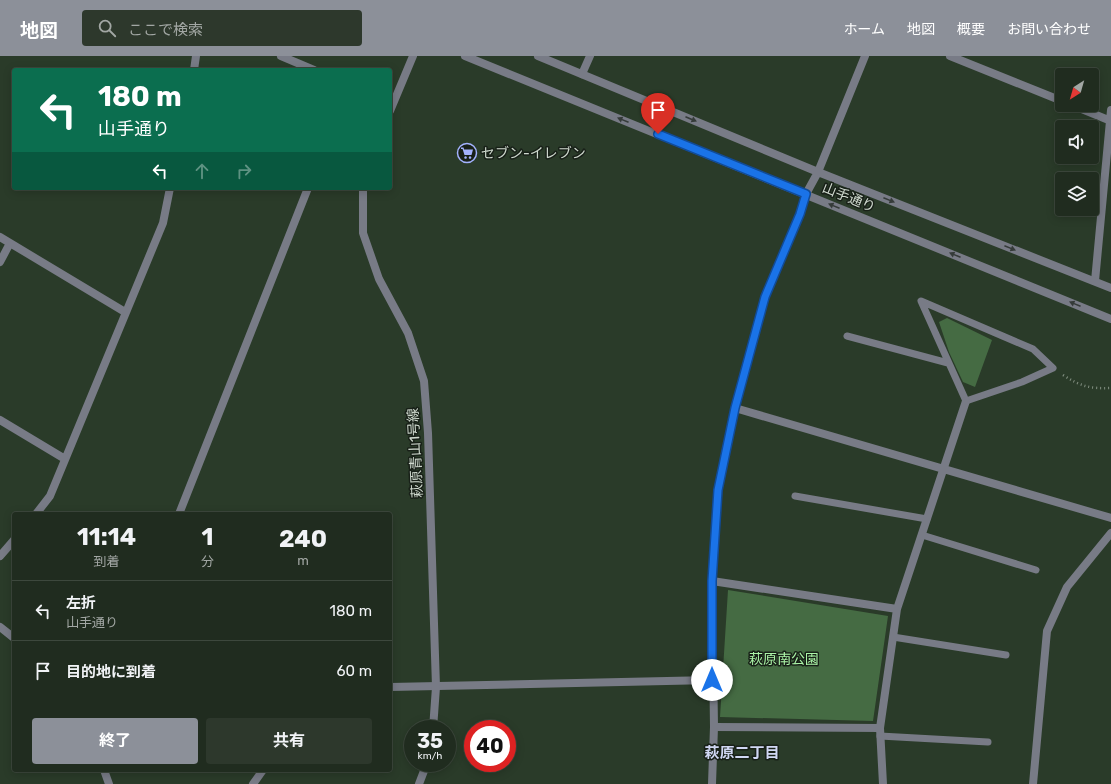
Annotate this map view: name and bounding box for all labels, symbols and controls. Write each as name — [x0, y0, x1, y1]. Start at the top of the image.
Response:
search box — [82, 10, 362, 46]
icon: search — [96, 17, 118, 39]
text: 地図 — [20, 19, 58, 42]
text: ここで検索 — [128, 21, 203, 39]
text: ホーム — [843, 21, 885, 38]
text: 地図 — [907, 21, 935, 38]
text: 概要 — [957, 21, 985, 38]
text: お問い合わせ — [1007, 21, 1091, 38]
north arrow — [1055, 68, 1099, 112]
map controls — [1055, 68, 1099, 216]
text: 180 m — [98, 80, 182, 113]
icon: left — [32, 84, 84, 136]
pin — [641, 93, 675, 134]
icon: arrive — [647, 99, 669, 121]
one-way arrow — [685, 116, 696, 122]
one-way arrow — [618, 117, 629, 123]
text: 山手通り — [98, 118, 170, 140]
button: sound — [1055, 120, 1099, 164]
supermarket icon: セブン-イレブン — [456, 142, 478, 164]
place label: セブン-イレブン — [481, 145, 586, 162]
icon: left — [149, 160, 171, 182]
icon: ahead — [191, 160, 213, 182]
icon: right — [233, 160, 255, 182]
button: layers — [1055, 172, 1099, 216]
street label: 山手通り — [820, 179, 878, 216]
one-way arrow — [883, 197, 895, 203]
one-way arrow — [828, 202, 840, 208]
one-way arrow — [1004, 245, 1016, 251]
one-way arrow — [948, 251, 960, 257]
one-way arrow — [1069, 301, 1080, 307]
street label: 萩原青山1号線 — [405, 408, 426, 498]
text: 11:14 — [77, 523, 136, 551]
text: 1 — [202, 523, 213, 551]
text: 240 — [279, 525, 327, 553]
text: m — [297, 553, 309, 568]
text: 到着 — [93, 554, 119, 569]
text: 分 — [201, 554, 214, 569]
text: 左折 — [66, 594, 96, 612]
icon: left — [32, 600, 54, 622]
text: 180 m — [330, 602, 372, 620]
text: 山手通り — [66, 615, 118, 630]
park label: 萩原南公園 — [749, 651, 819, 668]
position arrow — [691, 659, 733, 701]
icon: arrive — [32, 660, 54, 682]
text: 60 m — [336, 662, 372, 680]
text: 目的地に到着 — [66, 663, 156, 681]
button: 終了 — [32, 718, 198, 764]
button: 共有 — [206, 718, 372, 764]
speed limit sign: 40 — [464, 720, 516, 772]
text: 35 — [417, 729, 443, 753]
district label: 萩原二丁目 — [704, 744, 780, 762]
text: km/h — [418, 750, 442, 762]

